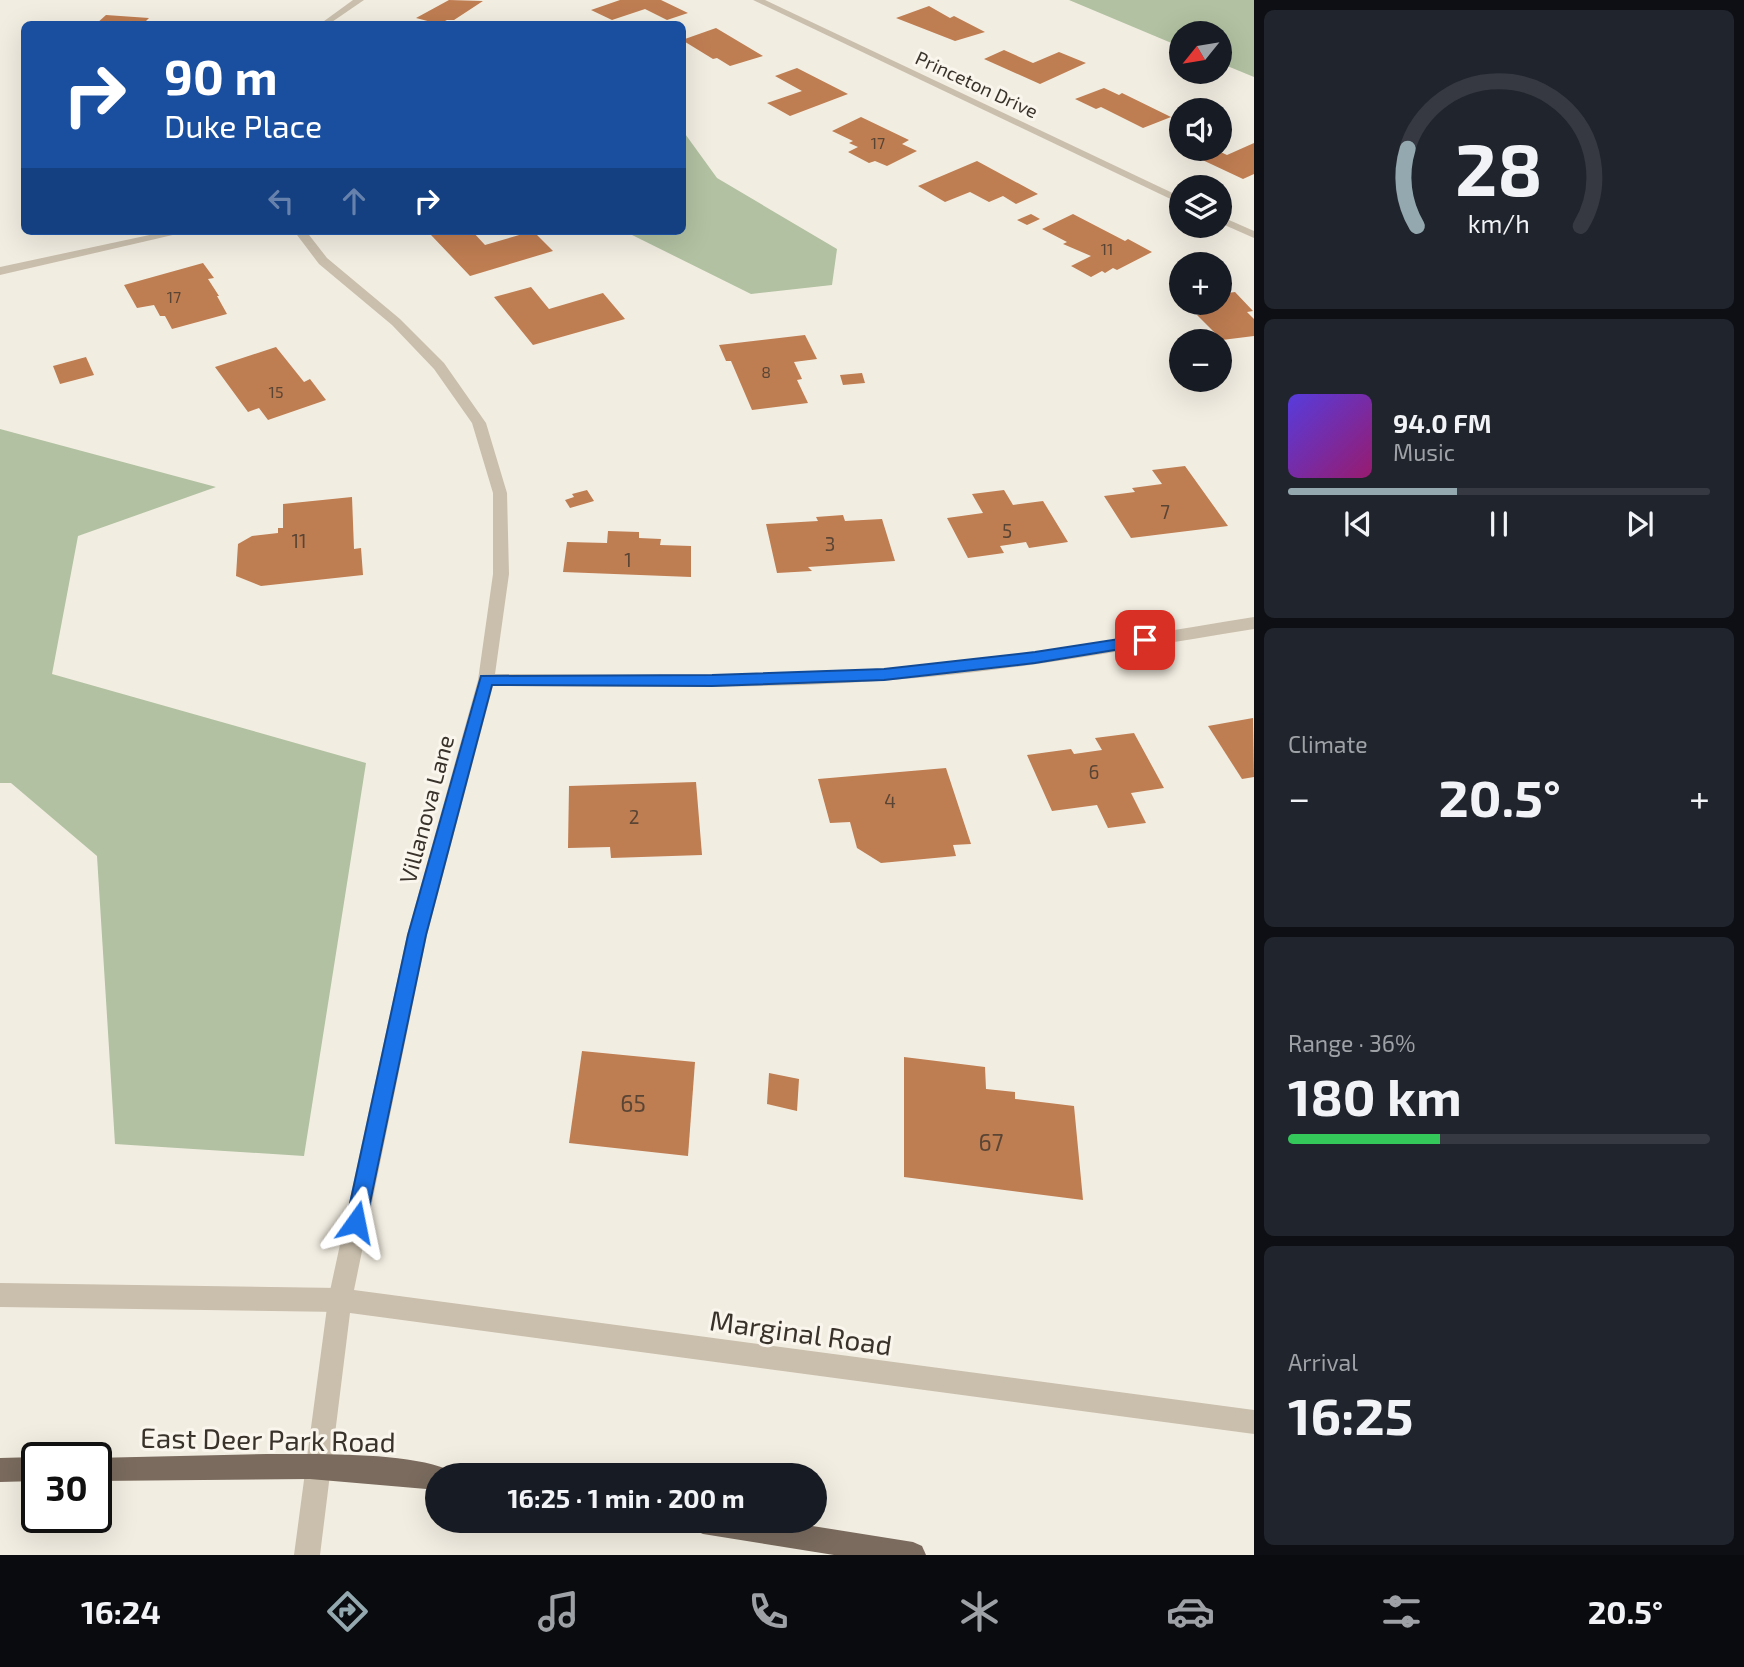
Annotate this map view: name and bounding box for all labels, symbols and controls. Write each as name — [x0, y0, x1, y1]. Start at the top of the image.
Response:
north arrow — [1169, 21, 1232, 84]
map controls — [1169, 21, 1232, 392]
text: 90 m — [164, 46, 278, 105]
street label: Princeton Drive — [912, 46, 1042, 122]
icon: right — [49, 49, 140, 140]
button: sound — [1169, 98, 1232, 161]
text: Duke Place — [164, 106, 322, 144]
text: 28 — [1455, 123, 1543, 211]
house number: 17 — [871, 133, 885, 152]
button: layers — [1169, 175, 1232, 238]
icon: left — [262, 182, 300, 220]
icon: ahead — [335, 182, 373, 220]
icon: right — [408, 182, 446, 220]
text: km/h — [1468, 207, 1530, 237]
house number: 11 — [1101, 239, 1113, 258]
button: + — [1169, 252, 1232, 315]
house number: 17 — [167, 287, 181, 306]
button: − — [1169, 329, 1232, 392]
house number: 8 — [761, 362, 771, 381]
house number: 15 — [269, 382, 283, 401]
text: 94.0 FM — [1393, 407, 1492, 438]
text: Music — [1393, 438, 1455, 466]
house number: 7 — [1160, 500, 1170, 523]
icon: previous — [1339, 505, 1377, 543]
icon: pause — [1480, 505, 1518, 543]
icon: next — [1621, 505, 1659, 543]
house number: 5 — [1002, 519, 1012, 542]
house number: 11 — [291, 529, 307, 552]
house number: 3 — [825, 532, 835, 555]
house number: 1 — [624, 548, 632, 571]
pin — [1115, 610, 1175, 670]
icon: arrive — [1126, 621, 1164, 659]
text: Climate — [1288, 730, 1368, 758]
street label: Villanova Lane — [393, 732, 459, 886]
house number: 6 — [1089, 760, 1099, 783]
text: 20.5° — [1438, 765, 1561, 827]
text: − — [1288, 774, 1310, 820]
text: + — [1689, 774, 1710, 820]
house number: 4 — [884, 789, 896, 812]
house number: 2 — [629, 805, 639, 828]
text: Range · 36% — [1288, 1029, 1416, 1057]
text: 180 km — [1288, 1064, 1462, 1126]
house number: 65 — [620, 1089, 646, 1117]
house number: 67 — [979, 1128, 1004, 1156]
position arrow — [319, 1185, 393, 1259]
street label: Marginal Road — [708, 1302, 894, 1362]
text: Arrival — [1288, 1348, 1358, 1376]
text: 16:25 — [1288, 1383, 1413, 1445]
street label: East Deer Park Road — [140, 1420, 396, 1458]
speed limit sign: 30 — [21, 1442, 112, 1533]
text: 16:25 · 1 min · 200 m — [507, 1482, 745, 1513]
icon: directions — [323, 1587, 372, 1636]
icon: music — [534, 1587, 583, 1636]
icon: phone — [744, 1587, 793, 1636]
icon: climate — [955, 1587, 1004, 1636]
icon: car — [1166, 1587, 1215, 1636]
icon: filters — [1377, 1587, 1426, 1636]
text: 16:24 — [81, 1592, 161, 1630]
text: 20.5° — [1588, 1592, 1663, 1630]

